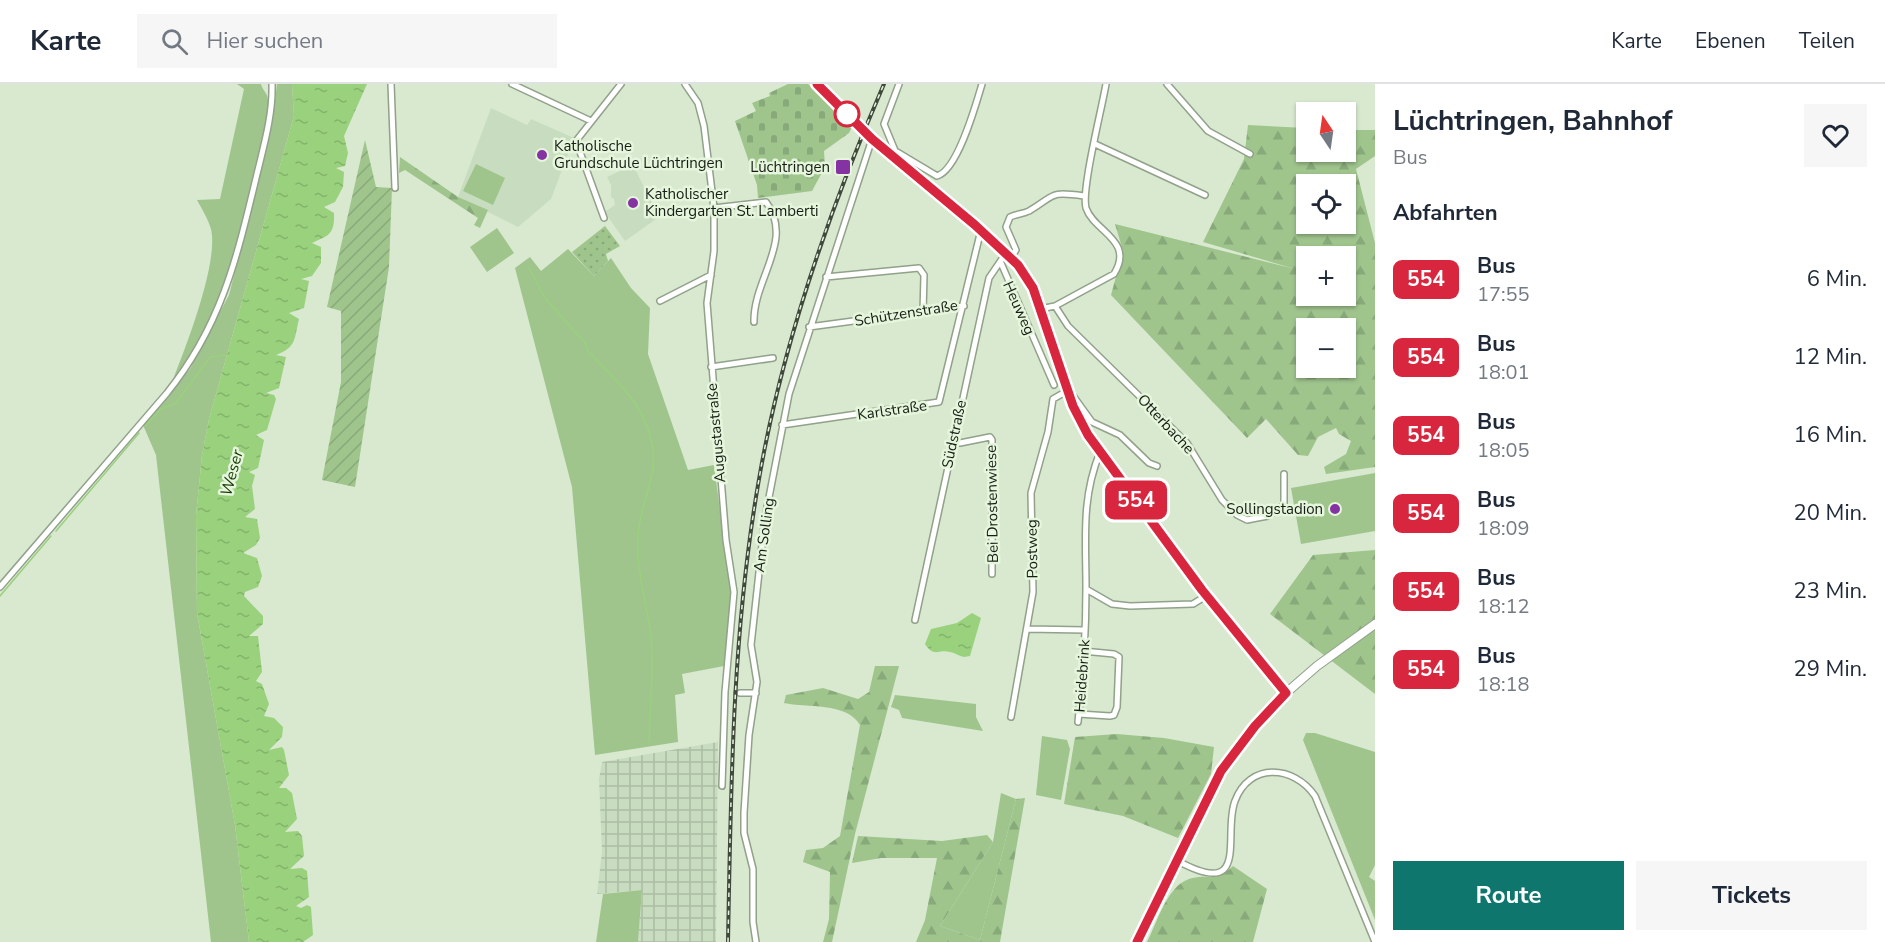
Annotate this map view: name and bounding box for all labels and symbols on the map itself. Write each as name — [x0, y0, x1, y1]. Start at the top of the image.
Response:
unlabelled marker — [834, 101, 860, 127]
north arrow — [1296, 102, 1356, 162]
place label: Katholische Grundschule Lüchtringen — [554, 136, 723, 173]
marker: Katholische Grundschule Lüchtringen — [535, 148, 549, 162]
place label: Lüchtringen — [750, 157, 830, 177]
marker: Lüchtringen — [834, 158, 852, 176]
place label: Katholischer Kindergarten St. Lamberti — [645, 184, 819, 221]
marker: Katholischer Kindergarten St. Lamberti — [626, 196, 640, 210]
street label: Heuweg — [998, 278, 1040, 338]
street label: Schützenstraße — [853, 295, 959, 331]
street label: Augustastraße — [702, 382, 730, 484]
street label: Otterbache — [1133, 390, 1199, 458]
street label: Karlstraße — [856, 395, 928, 425]
street label: Südstraße — [937, 398, 971, 470]
street label: Bei Drostenwiese — [981, 445, 1003, 563]
water label: Weser — [215, 446, 249, 499]
line badge: 554 — [1102, 480, 1170, 520]
street label: Am Solling — [749, 497, 779, 573]
place label: Sollingstadion — [1226, 499, 1323, 519]
marker: Sollingstadion — [1328, 502, 1342, 516]
street label: Postweg — [1021, 519, 1043, 579]
street label: Heidebrink — [1069, 638, 1095, 713]

